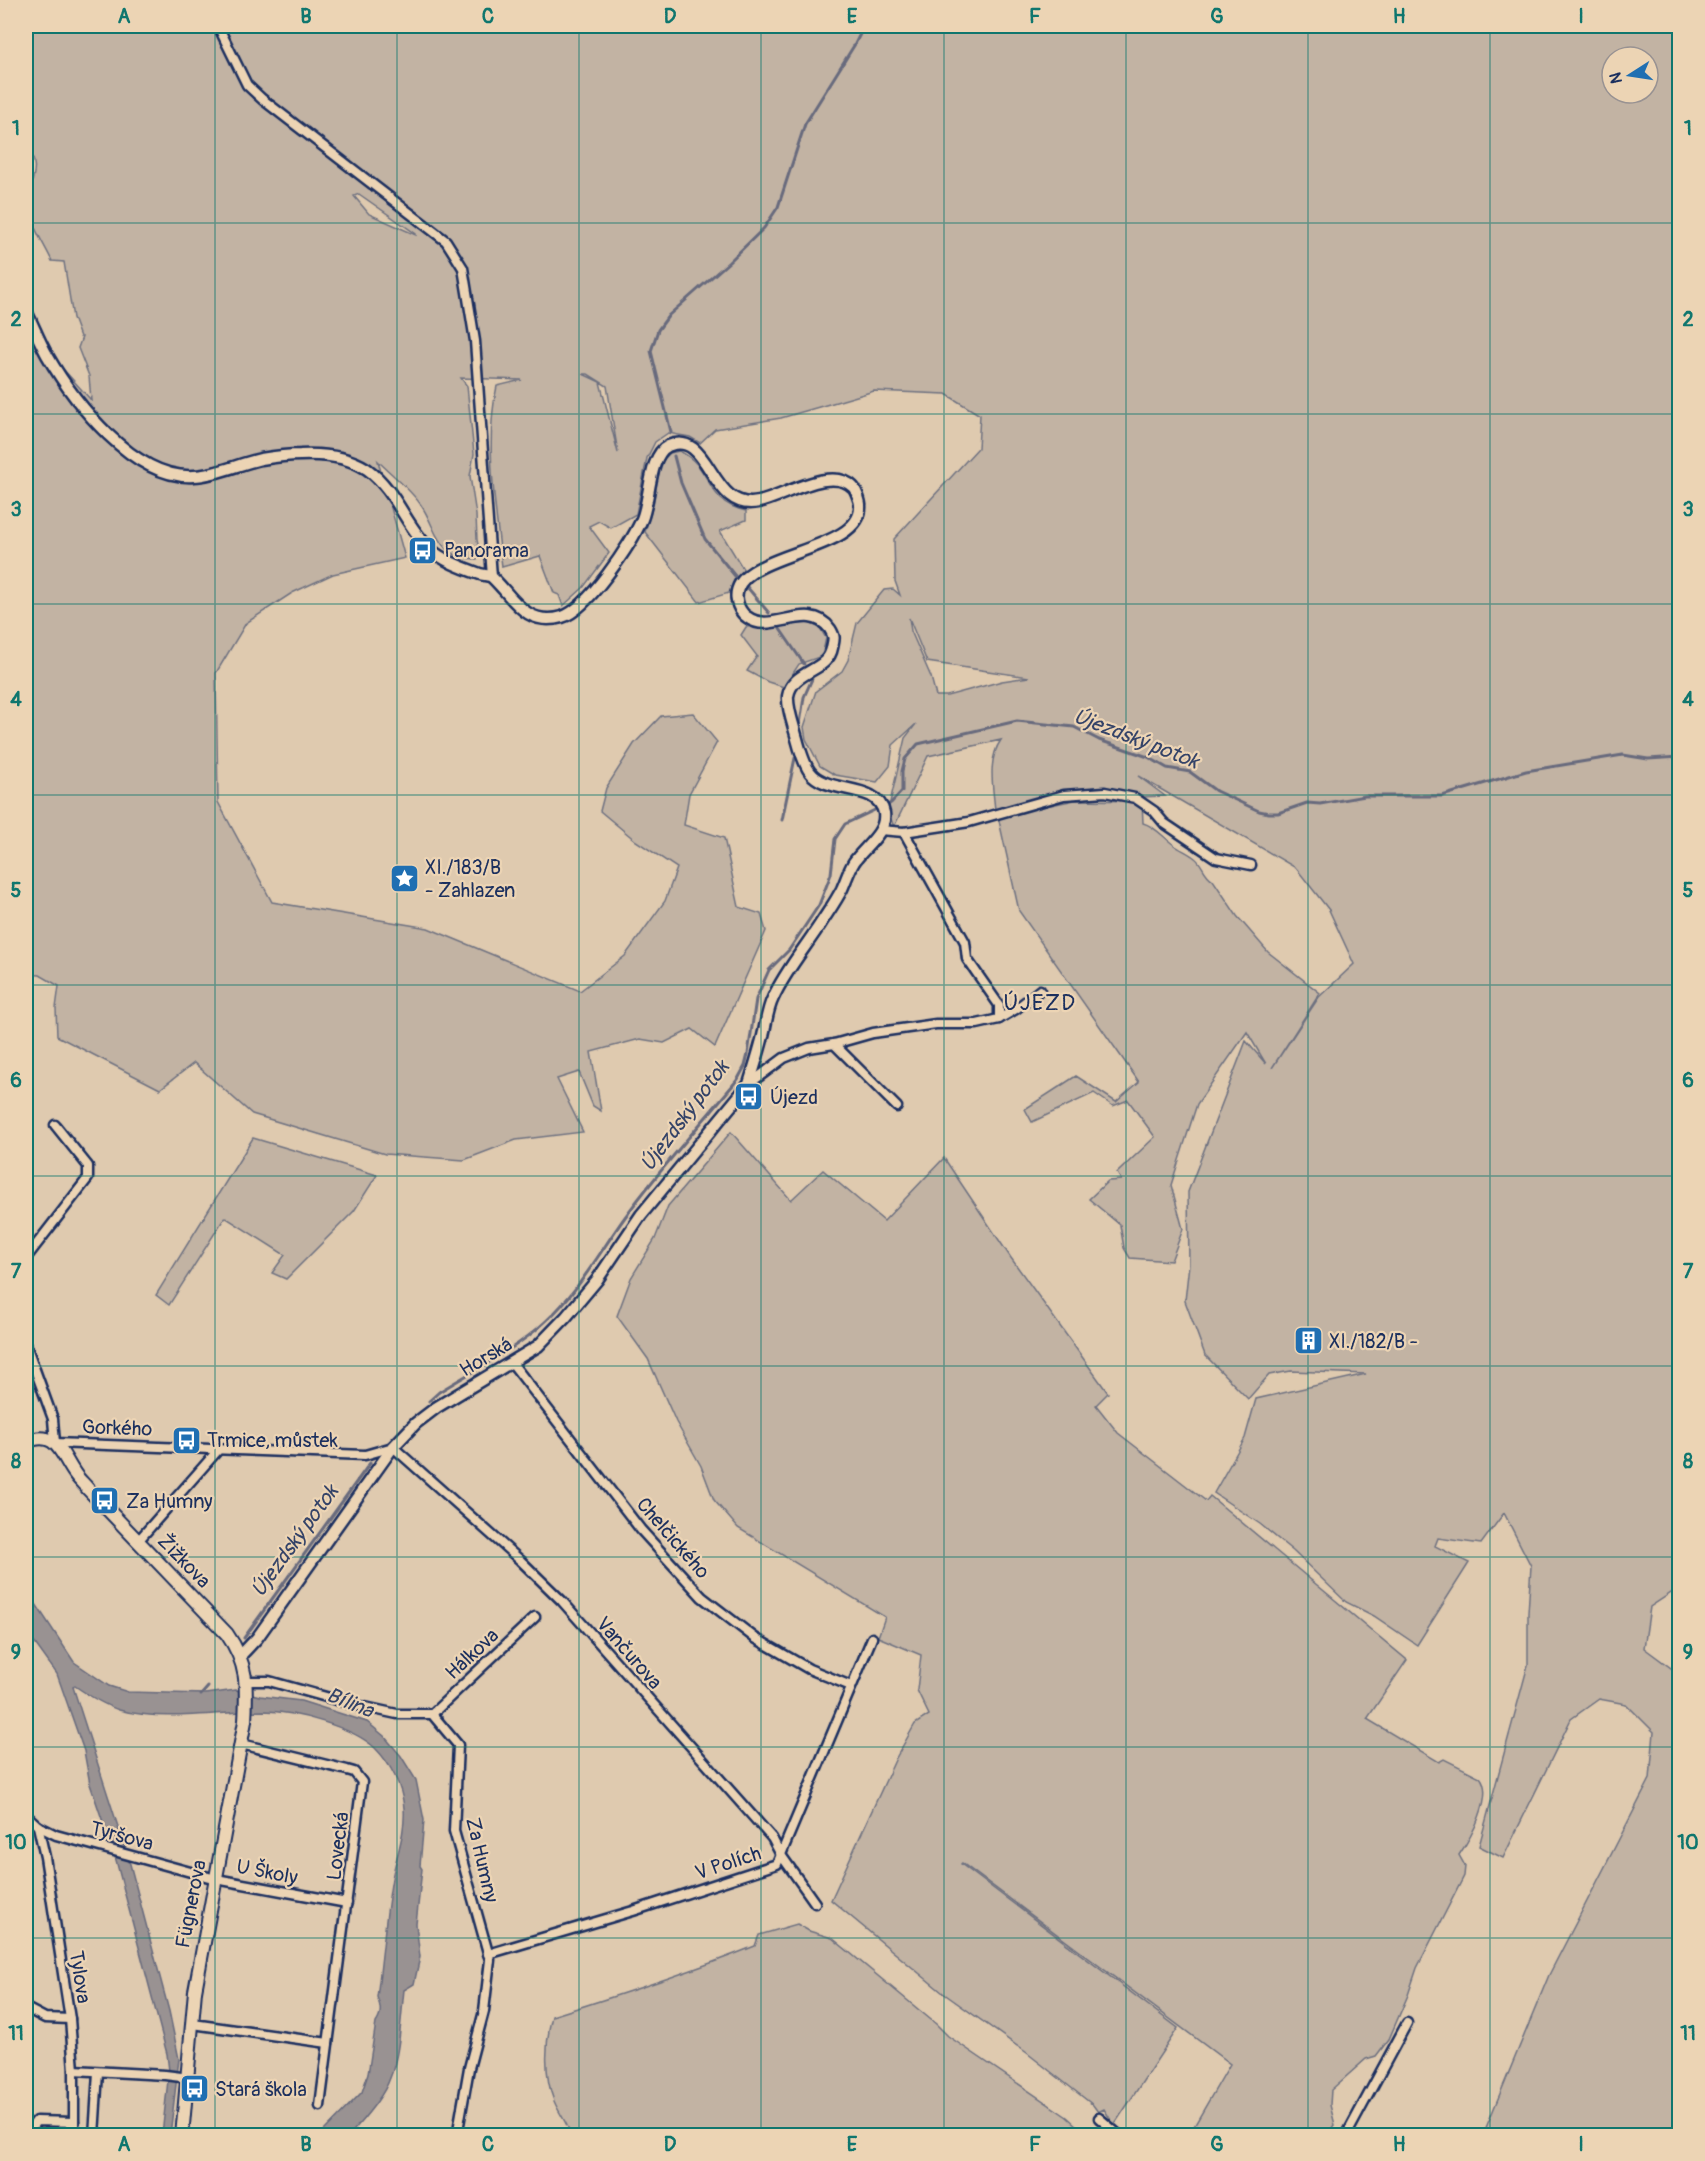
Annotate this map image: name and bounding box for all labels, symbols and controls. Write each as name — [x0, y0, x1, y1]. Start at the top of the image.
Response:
text: A — [118, 4, 131, 29]
text: B — [300, 4, 312, 29]
text: C — [482, 4, 494, 29]
text: D — [664, 4, 677, 29]
text: E — [847, 4, 858, 29]
text: F — [1029, 4, 1041, 29]
text: G — [1210, 4, 1224, 29]
text: H — [1393, 4, 1406, 29]
text: I — [1578, 4, 1584, 29]
north arrow — [1600, 45, 1660, 105]
text: N — [1605, 70, 1627, 85]
text: 1 — [12, 116, 20, 141]
text: 1 — [1684, 116, 1692, 141]
text: 2 — [10, 307, 22, 332]
text: 2 — [1682, 307, 1694, 332]
text: 3 — [10, 497, 22, 522]
text: 3 — [1682, 497, 1694, 522]
bus stop icon: Panorama — [407, 534, 439, 566]
place label: Panorama — [444, 538, 529, 563]
text: 4 — [10, 687, 22, 712]
text: 4 — [1682, 687, 1694, 712]
water label: Újezdský potok — [1070, 703, 1204, 776]
place label: XI./183/B - Zahlazen — [425, 855, 515, 903]
place icon: XI./183/B - Zahlazen — [388, 862, 420, 894]
text: 5 — [11, 878, 22, 903]
text: 5 — [1683, 878, 1694, 903]
district label: ÚJEZD — [1004, 989, 1076, 1017]
water label: Újezdský potok — [635, 1053, 737, 1177]
text: 6 — [10, 1068, 22, 1093]
text: 6 — [1682, 1068, 1694, 1093]
bus stop icon: Újezd — [733, 1081, 765, 1113]
place label: Újezd — [770, 1085, 818, 1110]
text: 7 — [11, 1259, 22, 1284]
text: 7 — [1683, 1259, 1694, 1284]
building icon: XI./182/B - — [1292, 1325, 1324, 1357]
place label: XI./182/B - — [1329, 1329, 1418, 1354]
street label: Horská — [455, 1332, 517, 1382]
street label: Gorkého — [81, 1414, 153, 1442]
bus stop icon: Trmice, můstek — [170, 1424, 202, 1456]
place label: Trmice, můstek — [207, 1428, 338, 1453]
text: 8 — [11, 1449, 21, 1474]
text: 8 — [1683, 1449, 1693, 1474]
water label: Újezdský potok — [245, 1478, 346, 1602]
bus stop icon: Za Humny — [89, 1485, 121, 1517]
place label: Za Humny — [126, 1489, 213, 1514]
street label: Chelčického — [631, 1492, 715, 1584]
street label: Žižkova — [152, 1529, 216, 1593]
street label: Vančurova — [591, 1612, 667, 1694]
street label: Hálkova — [440, 1623, 504, 1685]
text: 9 — [11, 1640, 21, 1665]
text: 9 — [1683, 1640, 1693, 1665]
water label: Bílina — [323, 1682, 378, 1725]
street label: Lovecká — [321, 1810, 355, 1882]
street label: Za Humny — [460, 1815, 504, 1905]
street label: Tyršova — [88, 1816, 156, 1856]
text: 10 — [5, 1830, 27, 1855]
text: 10 — [1677, 1830, 1699, 1855]
street label: V Polích — [692, 1841, 764, 1885]
street label: U Školy — [234, 1853, 300, 1890]
street label: Fügnerova — [170, 1858, 212, 1950]
street label: Tylova — [64, 1949, 96, 2005]
text: 11 — [8, 2021, 24, 2046]
text: 11 — [1680, 2021, 1696, 2046]
bus stop icon: Stará škola — [178, 2073, 210, 2105]
place label: Stará škola — [215, 2077, 307, 2102]
text: A — [118, 2132, 131, 2157]
text: B — [300, 2132, 312, 2157]
text: C — [482, 2132, 494, 2157]
text: D — [664, 2132, 677, 2157]
text: E — [847, 2132, 858, 2157]
text: F — [1029, 2132, 1041, 2157]
text: G — [1210, 2132, 1224, 2157]
text: H — [1393, 2132, 1406, 2157]
text: I — [1578, 2132, 1584, 2157]

